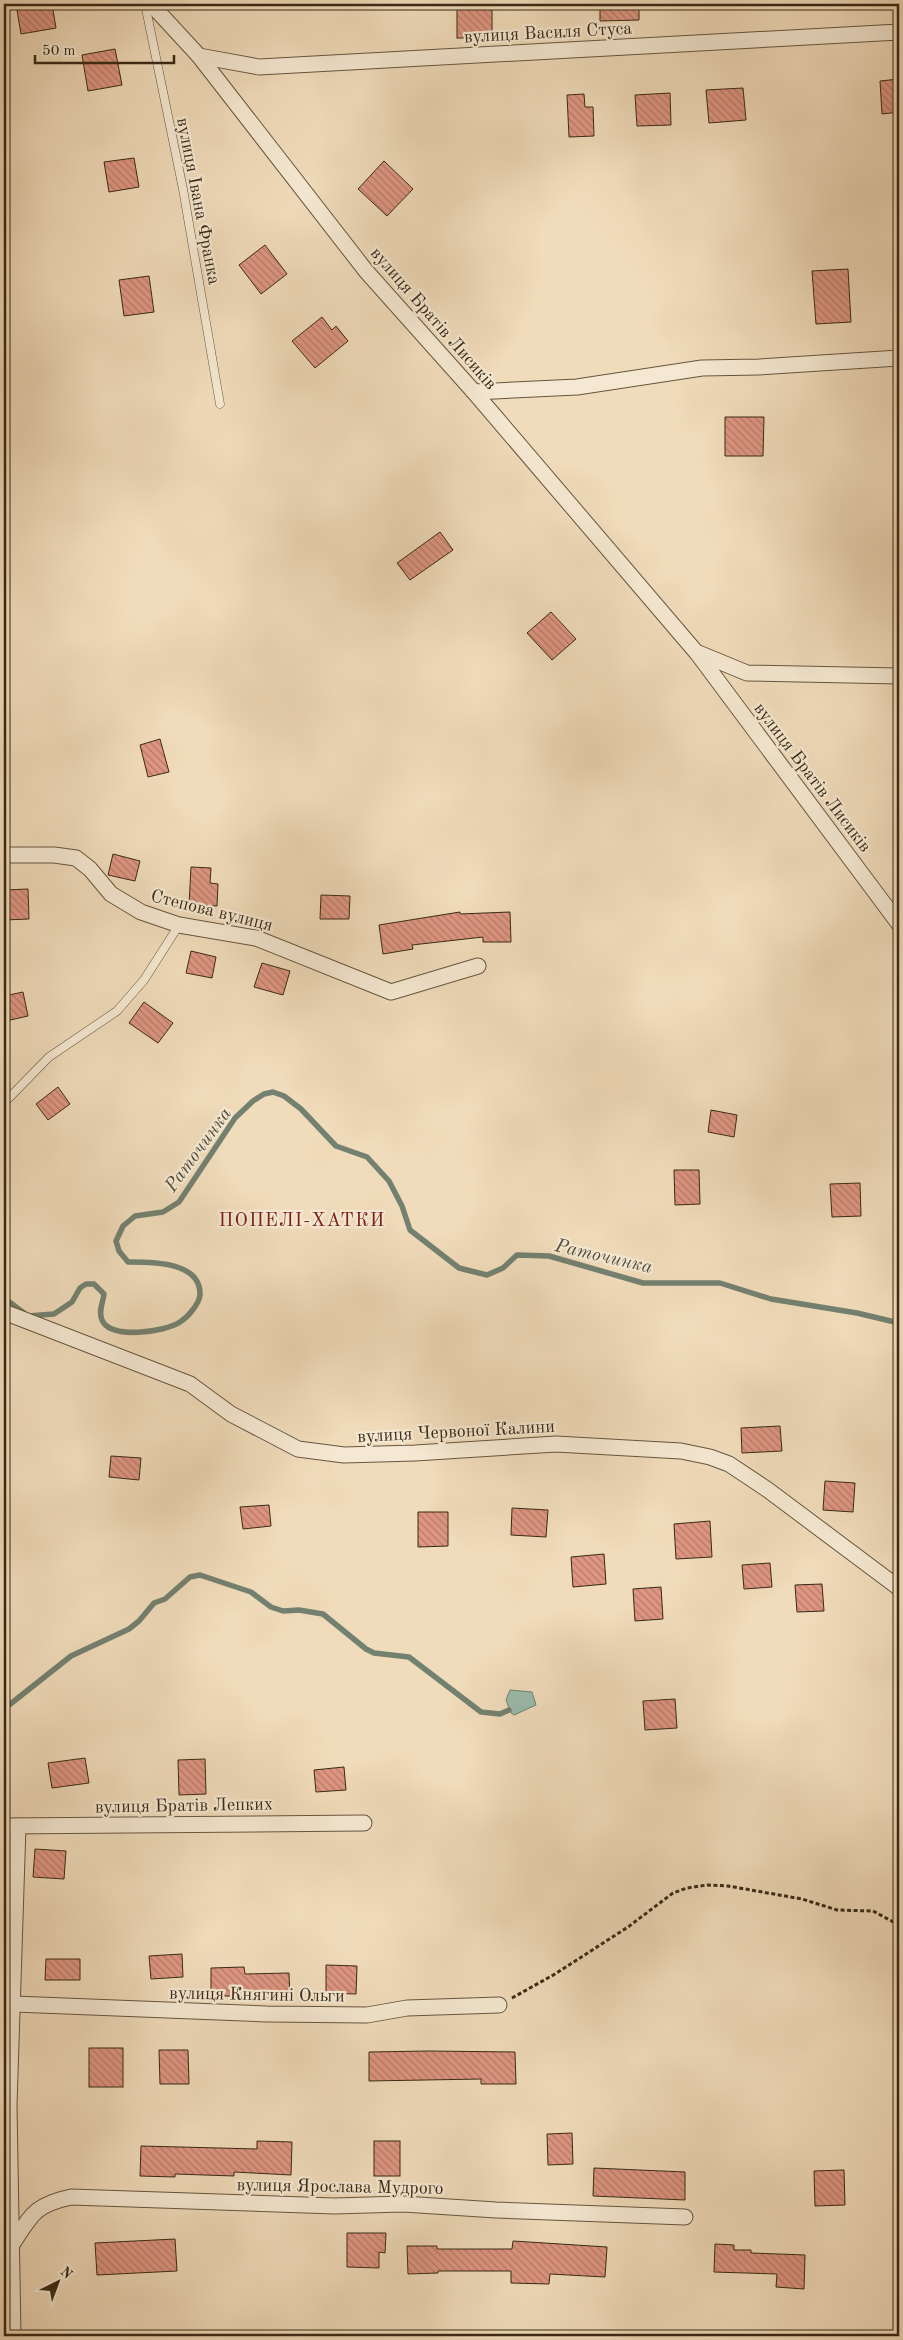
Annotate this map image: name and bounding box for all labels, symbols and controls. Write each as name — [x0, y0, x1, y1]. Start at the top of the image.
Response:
street label: вулиця Василя Стуса — [463, 20, 633, 46]
scale bar — [35, 32, 174, 64]
text: 50 m — [42, 44, 76, 59]
street label: вулиця Івана Франка — [173, 116, 223, 286]
street label: вулиця Братів Лисиків — [367, 244, 500, 393]
street label: вулиця Братів Лисиків — [750, 700, 874, 856]
street label: Степова вулиця — [149, 887, 275, 935]
water label: Раточинка — [162, 1105, 236, 1197]
district label: ПОПЕЛІ-ХАТКИ — [219, 1212, 385, 1231]
water label: Раточинка — [552, 1237, 654, 1278]
street label: вулиця Червоної Калини — [357, 1418, 555, 1446]
street label: вулиця Братів Лепких — [95, 1795, 273, 1817]
street label: вулиця Княгині Ольги — [169, 1984, 345, 2006]
street label: вулиця Ярослава Мудрого — [236, 2176, 444, 2198]
north arrow — [32, 2258, 82, 2308]
text: N — [57, 2264, 75, 2282]

